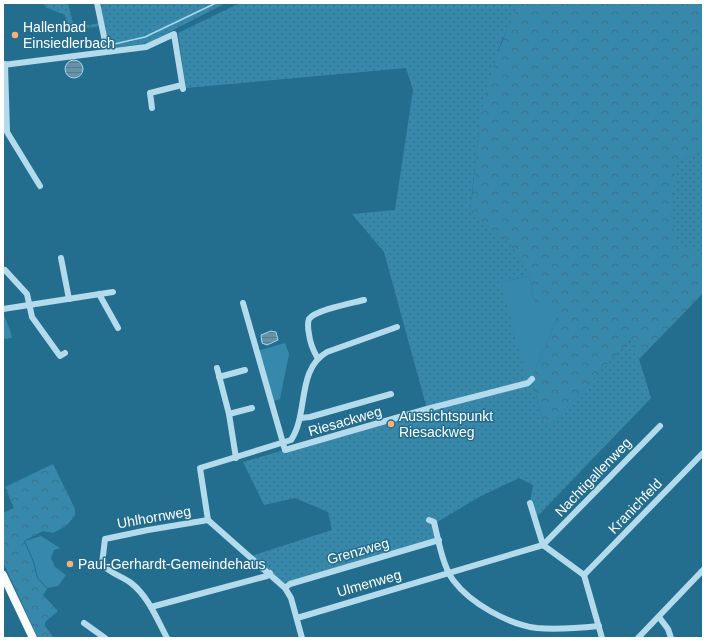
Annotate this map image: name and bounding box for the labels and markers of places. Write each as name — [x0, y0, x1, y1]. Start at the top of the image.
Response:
place label: Hallenbad Einsiedlerbach — [23, 19, 115, 51]
marker: Hallenbad Einsiedlerbach — [10, 30, 20, 40]
place label: Aussichtspunkt Riesackweg — [399, 408, 493, 440]
marker: Aussichtspunkt Riesackweg — [386, 419, 396, 429]
place label: Paul-Gerhardt-Gemeindehaus — [78, 556, 266, 572]
marker: Paul-Gerhardt-Gemeindehaus — [65, 559, 75, 569]

